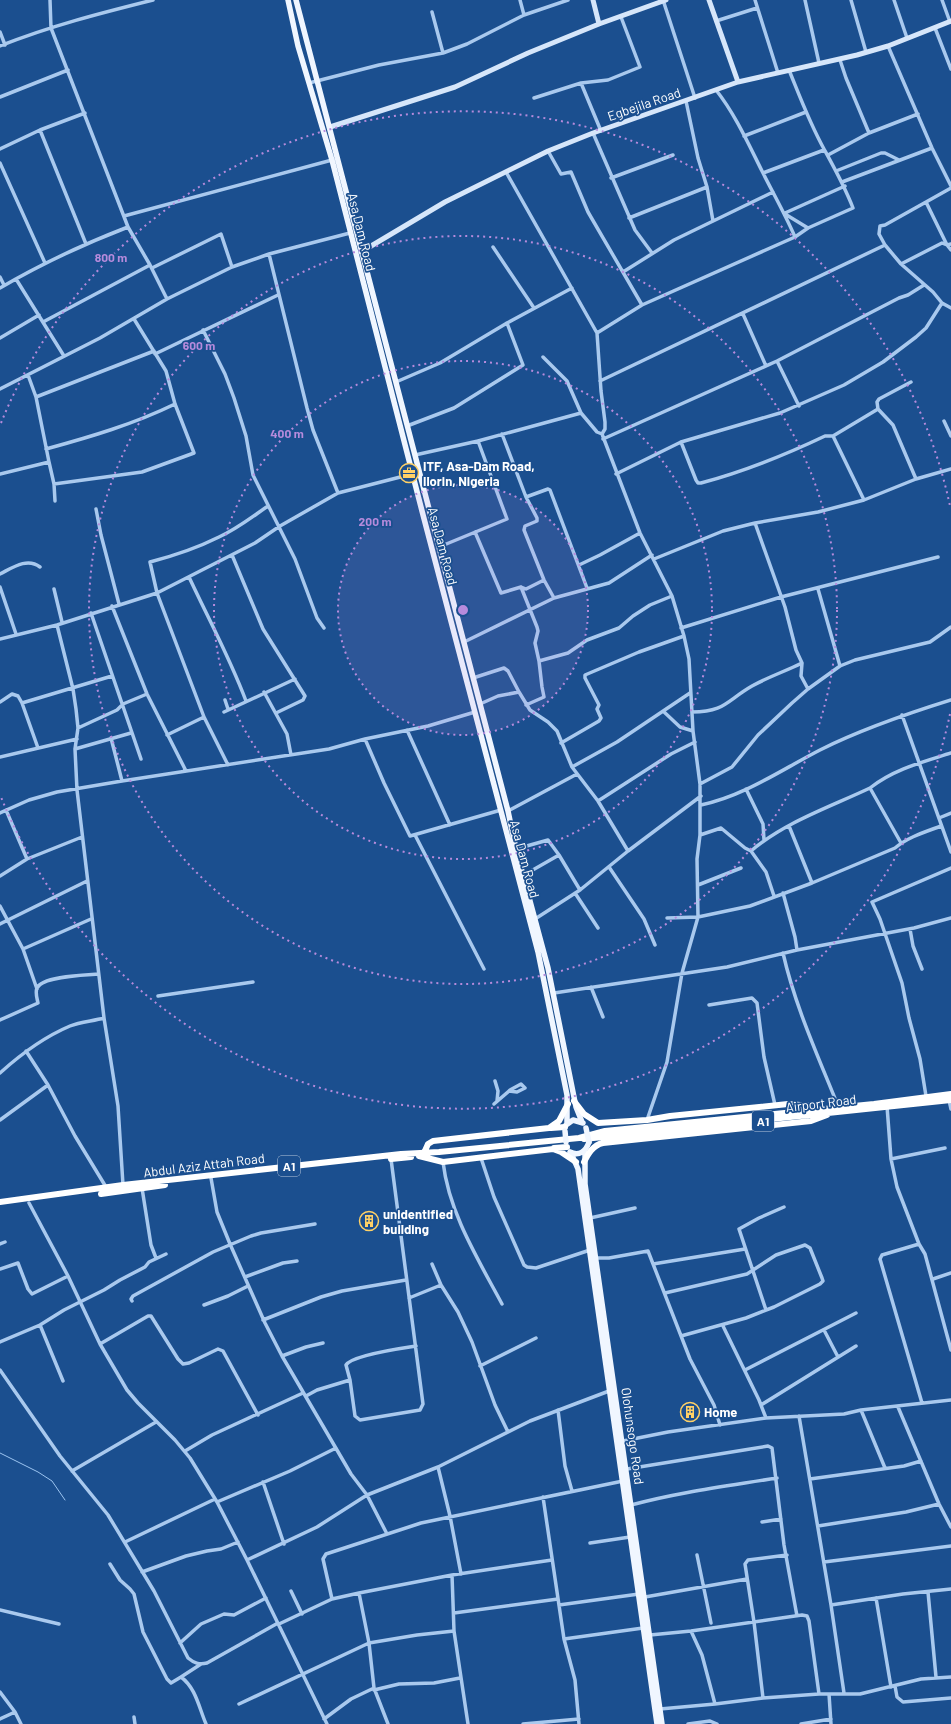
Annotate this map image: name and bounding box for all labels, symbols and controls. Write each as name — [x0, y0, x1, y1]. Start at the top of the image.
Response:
street label: Egbejila Road — [605, 84, 683, 124]
street label: Asa Dam Road — [345, 191, 379, 273]
text: 800 m — [95, 250, 127, 264]
text: 600 m — [183, 338, 215, 352]
text: 400 m — [270, 426, 304, 440]
place label: ITF, Asa-Dam Road, Ilorin, Nigeria — [423, 458, 535, 489]
office icon: ITF, Asa-Dam Road, Ilorin, Nigeria — [398, 462, 420, 484]
street label: Asa Dam Road — [425, 505, 461, 587]
text: 200 m — [359, 514, 391, 528]
centre of rings — [456, 603, 470, 617]
street label: Asa Dam Road — [507, 818, 543, 900]
street label: Airport Road — [785, 1091, 857, 1115]
road number: A1 — [752, 1111, 774, 1131]
street label: Abdul Aziz Attah Road — [142, 1150, 266, 1180]
road number: A1 — [278, 1156, 300, 1176]
place label: unidentified building — [383, 1206, 453, 1237]
building icon: unidentified building — [358, 1210, 380, 1232]
street label: Olohunsogo Road — [618, 1386, 648, 1486]
building icon: Home — [679, 1401, 701, 1423]
place label: Home — [704, 1404, 737, 1420]

